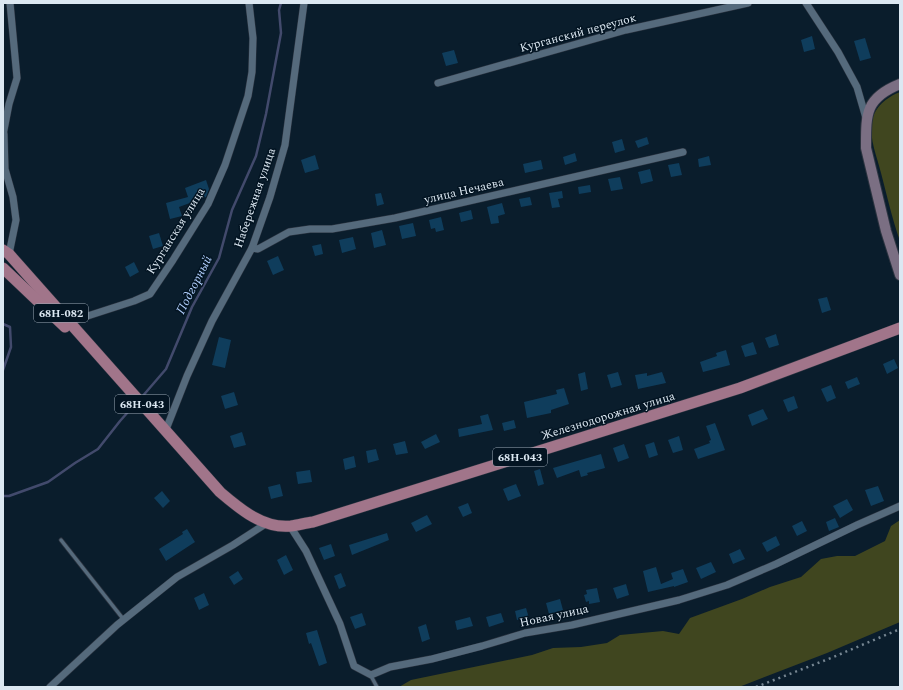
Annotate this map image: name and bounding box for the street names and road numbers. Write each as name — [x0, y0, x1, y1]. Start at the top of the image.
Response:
street label: Курганский переулок — [518, 8, 639, 58]
street label: Набережная улица — [229, 145, 281, 251]
street label: улица Нечаева — [421, 173, 506, 210]
street label: Курганская улица — [142, 184, 210, 278]
road number: 68Н-082 — [34, 304, 88, 322]
street label: Железнодорожная улица — [539, 387, 677, 445]
road number: 68Н-043 — [115, 395, 169, 413]
road number: 68Н-043 — [493, 448, 547, 466]
street label: Новая улица — [518, 599, 590, 633]

